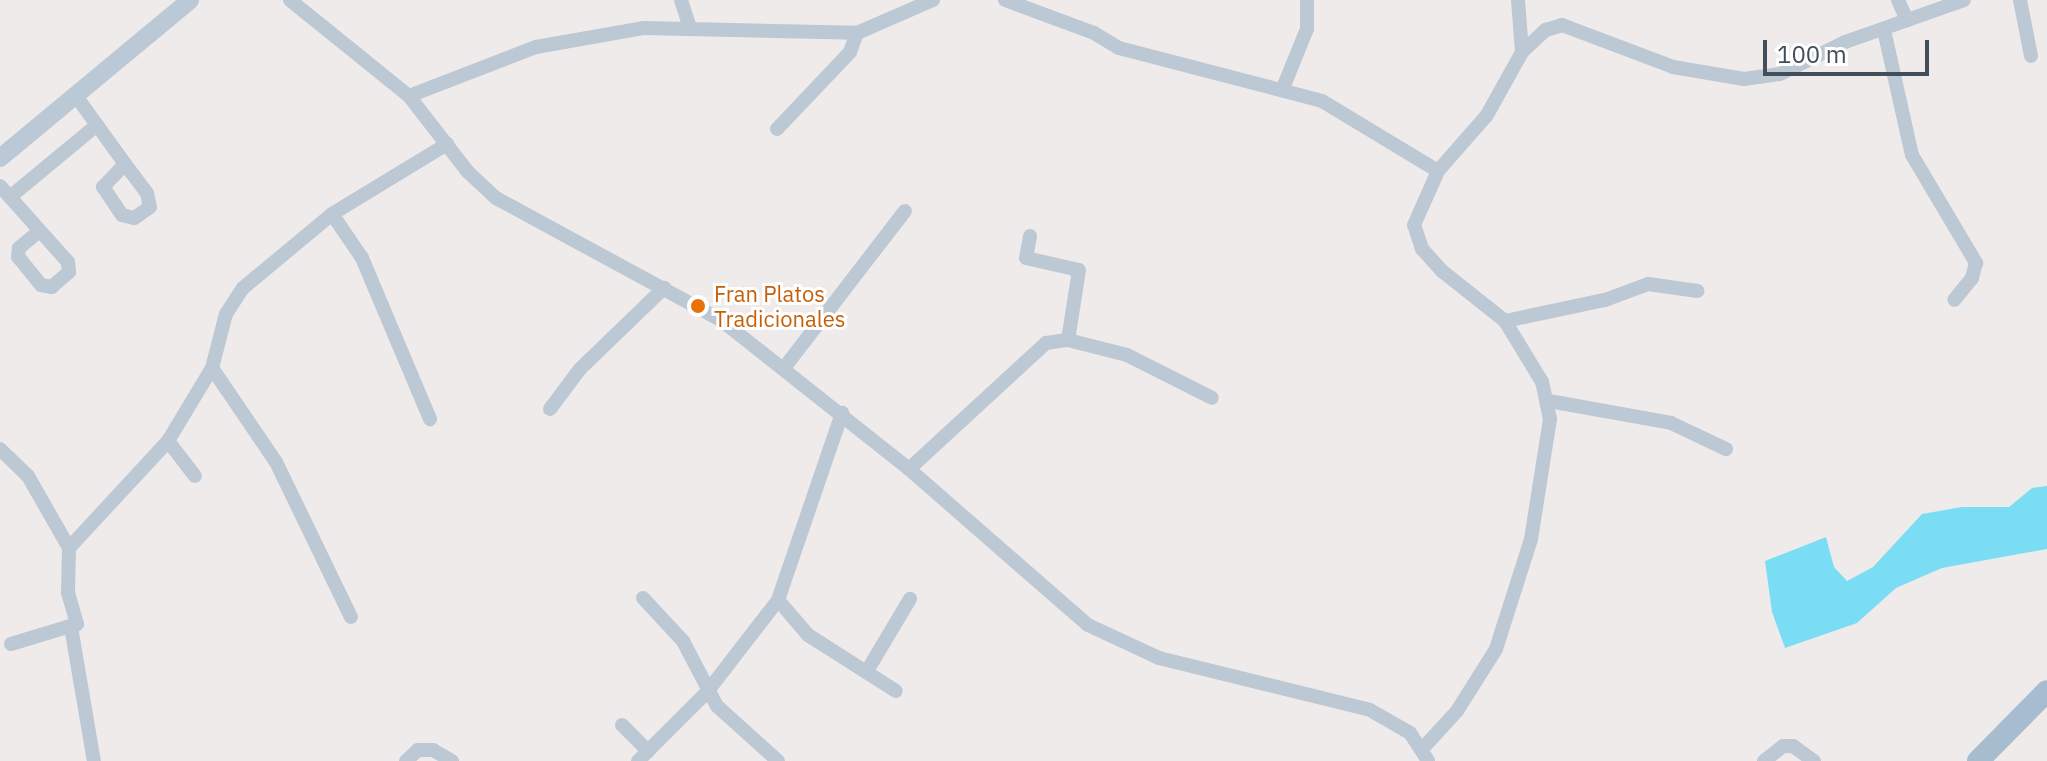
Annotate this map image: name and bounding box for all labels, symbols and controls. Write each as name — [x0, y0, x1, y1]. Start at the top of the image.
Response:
scale bar — [1767, 24, 1933, 74]
text: 100 m — [1777, 38, 1847, 70]
place label: Fran Platos Tradicionales — [714, 280, 845, 332]
marker: Fran Platos Tradicionales — [689, 297, 707, 315]

